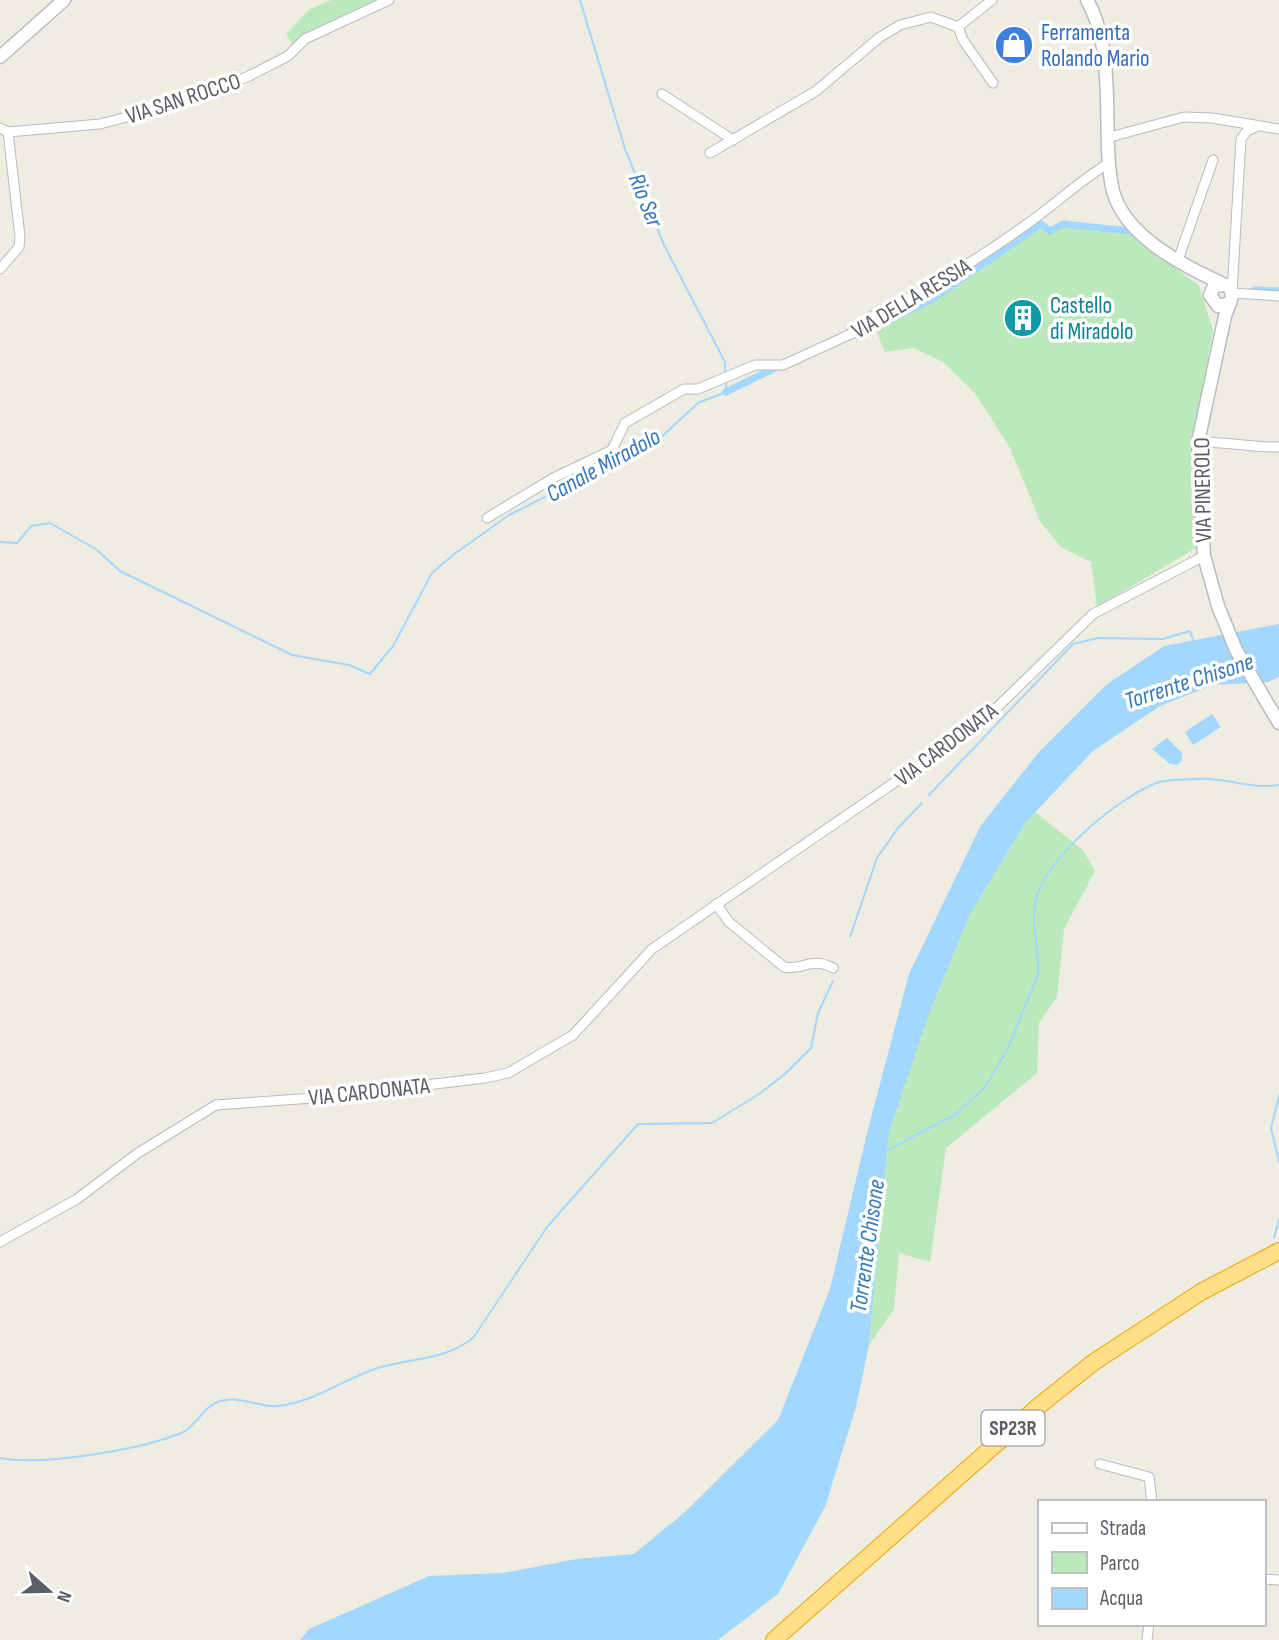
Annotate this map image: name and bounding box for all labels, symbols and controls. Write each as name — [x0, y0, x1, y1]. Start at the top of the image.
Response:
place label: Ferramenta Rolando Mario — [1041, 19, 1150, 73]
shop icon: Ferramenta Rolando Mario — [993, 24, 1035, 66]
street label: VIA SAN ROCCO — [123, 67, 244, 131]
water label: Rio Ser — [622, 169, 670, 232]
street label: VIA DELLA RESSIA — [847, 252, 976, 345]
place label: Castello di Miradolo — [1050, 292, 1134, 346]
building icon: Castello di Miradolo — [1002, 297, 1044, 339]
water label: Canale Miradolo — [541, 422, 666, 509]
street label: VIA PINEROLO — [1188, 437, 1218, 543]
water label: Torrente Chisone — [1121, 647, 1257, 716]
street label: VIA CARDONATA — [890, 697, 1004, 793]
street label: VIA CARDONATA — [307, 1072, 431, 1112]
water label: Torrente Chisone — [844, 1178, 891, 1314]
road number: SP23R — [982, 1410, 1044, 1446]
legend — [1038, 1500, 1265, 1626]
text: Strada — [1100, 1516, 1146, 1541]
text: Parco — [1100, 1551, 1139, 1576]
north arrow — [14, 1556, 84, 1626]
text: Acqua — [1099, 1586, 1143, 1611]
text: N — [51, 1588, 76, 1605]

